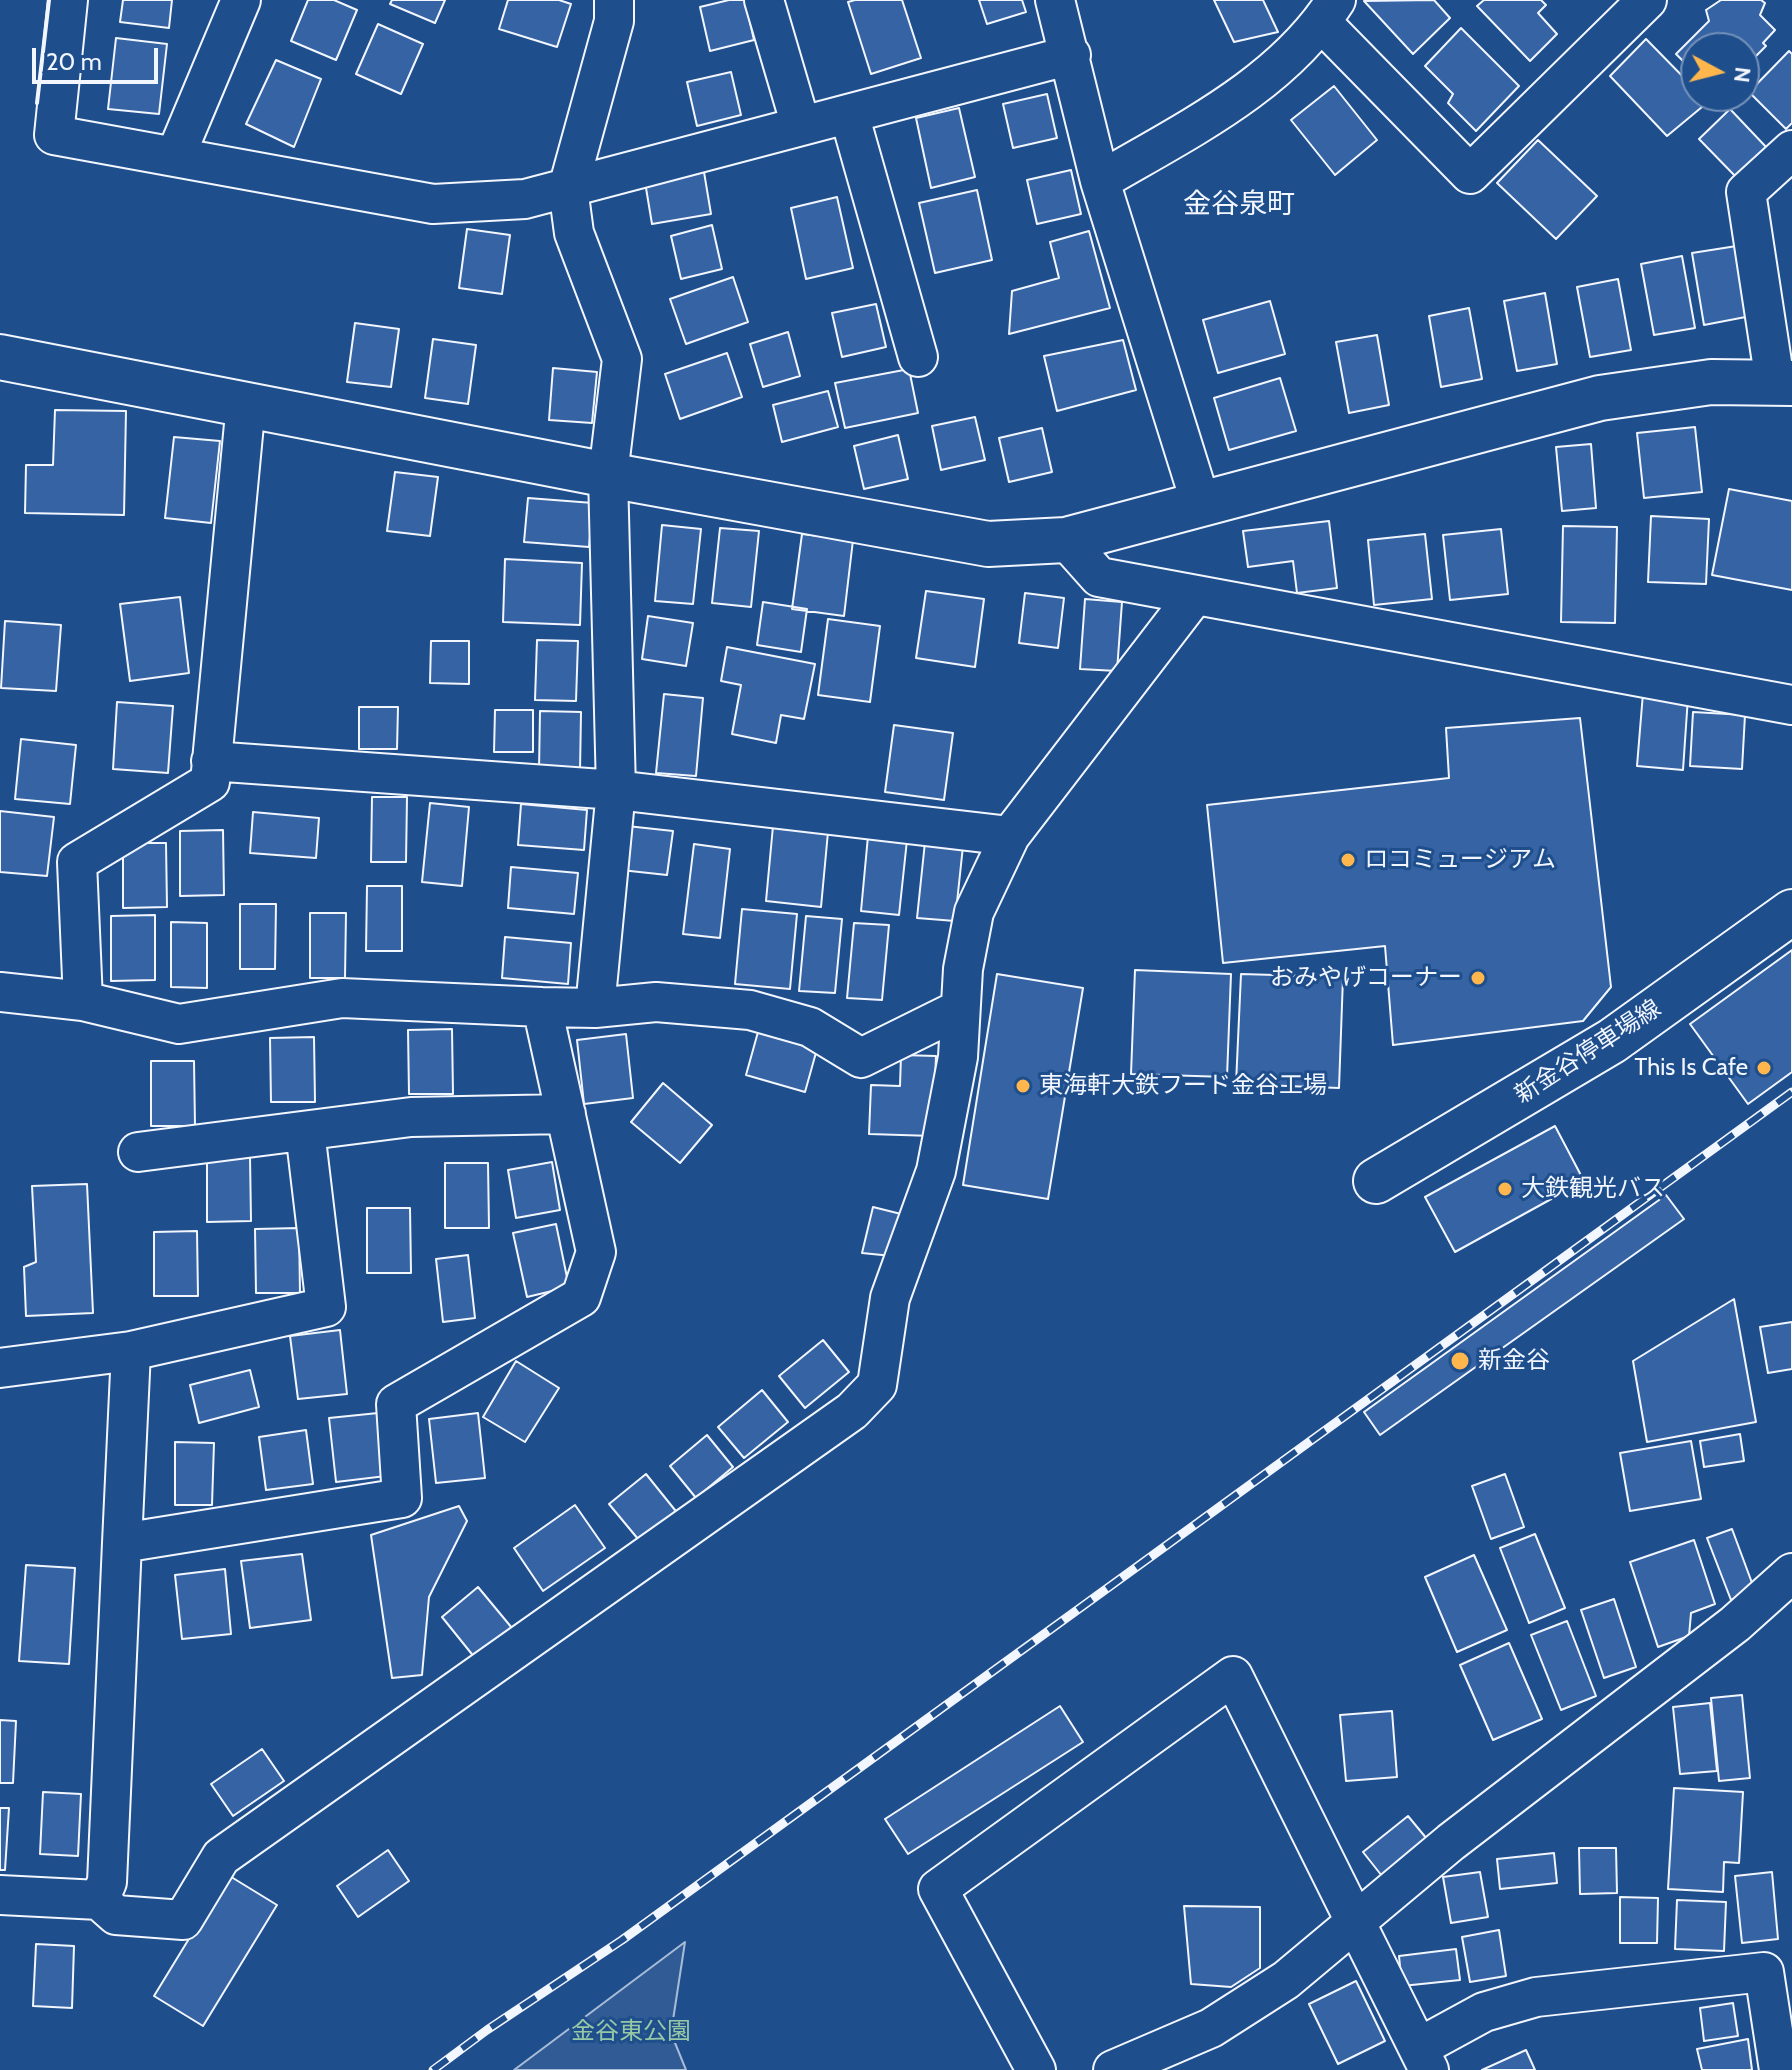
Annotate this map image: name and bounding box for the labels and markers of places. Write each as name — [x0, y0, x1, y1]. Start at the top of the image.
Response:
place label: ロコミュージアム — [1364, 846, 1556, 874]
marker: ロコミュージアム — [1339, 851, 1357, 869]
place label: おみやげコーナー — [1270, 964, 1462, 992]
marker: おみやげコーナー — [1469, 969, 1487, 987]
place label: This Is Cafe — [1635, 1054, 1748, 1082]
marker: This Is Cafe — [1755, 1059, 1773, 1077]
place label: 東海軒大鉄フード金谷工場 — [1039, 1072, 1327, 1100]
marker: 東海軒大鉄フード金谷工場 — [1014, 1077, 1032, 1095]
place label: 大鉄観光バス — [1521, 1175, 1665, 1203]
marker: 大鉄観光バス — [1496, 1180, 1514, 1198]
place label: 新金谷 — [1478, 1347, 1550, 1375]
marker: 新金谷 — [1449, 1350, 1471, 1372]

